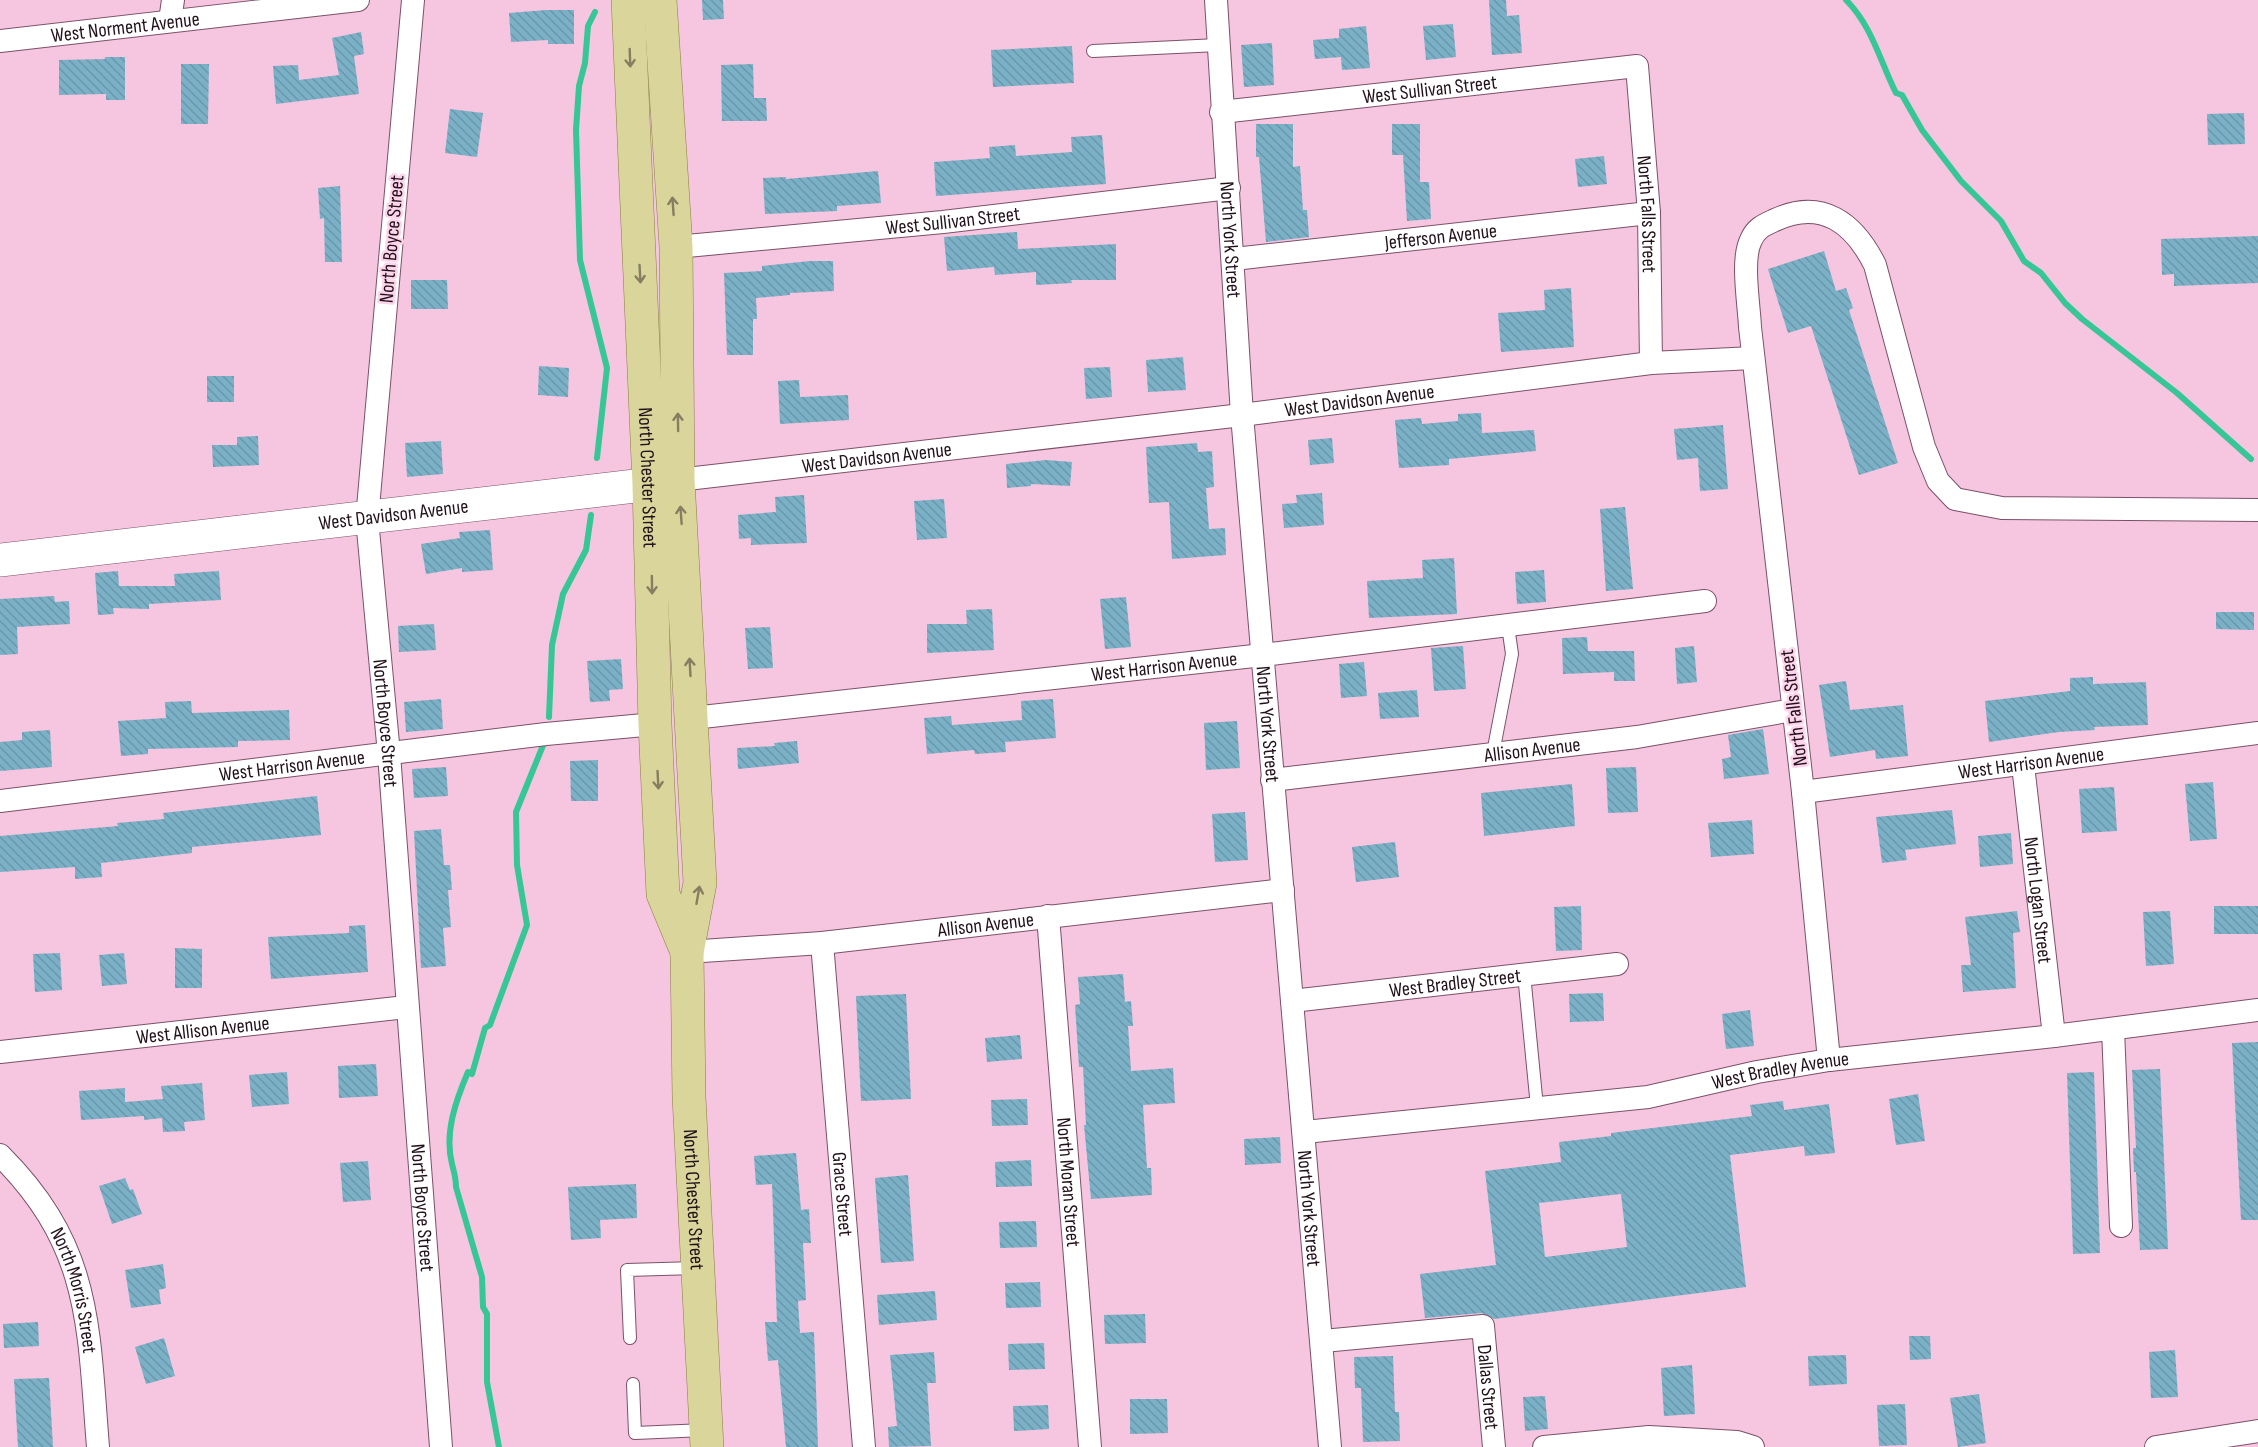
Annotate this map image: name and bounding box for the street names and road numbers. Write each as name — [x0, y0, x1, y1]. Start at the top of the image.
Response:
street label: West Norment Avenue — [50, 7, 201, 48]
street label: West Sullivan Street — [1361, 71, 1498, 109]
street label: North Falls Street — [1631, 155, 1661, 273]
street label: North Boyce Street — [374, 174, 410, 304]
street label: North York Street — [1214, 181, 1246, 299]
street label: West Sullivan Street — [885, 202, 1021, 240]
street label: Jefferson Avenue — [1382, 219, 1498, 255]
street label: West Davidson Avenue — [1283, 380, 1436, 422]
street label: North Chester Street — [633, 407, 662, 548]
street label: West Davidson Avenue — [801, 438, 953, 479]
street label: West Davidson Avenue — [317, 495, 470, 536]
street label: West Harrison Avenue — [1090, 647, 1238, 687]
street label: North Falls Street — [1775, 648, 1813, 768]
street label: North Boyce Street — [367, 658, 402, 788]
street label: North York Street — [1250, 665, 1284, 783]
street label: Allison Avenue — [1482, 733, 1582, 768]
street label: West Harrison Avenue — [1957, 742, 2105, 785]
street label: West Harrison Avenue — [218, 745, 366, 787]
street label: North Logan Street — [2018, 836, 2057, 965]
street label: Allison Avenue — [935, 908, 1035, 943]
street label: West Bradley Street — [1388, 964, 1522, 1003]
street label: West Allison Avenue — [135, 1011, 271, 1050]
street label: West Bradley Avenue — [1710, 1047, 1850, 1095]
street label: North Moran Street — [1051, 1117, 1085, 1248]
street label: North Chester Street — [678, 1129, 709, 1271]
street label: North Boyce Street — [405, 1143, 439, 1273]
street label: North York Street — [1292, 1149, 1326, 1268]
street label: Grace Street — [826, 1151, 857, 1237]
street label: North Morris Street — [45, 1223, 101, 1355]
street label: Dallas Street — [1472, 1344, 1503, 1431]

